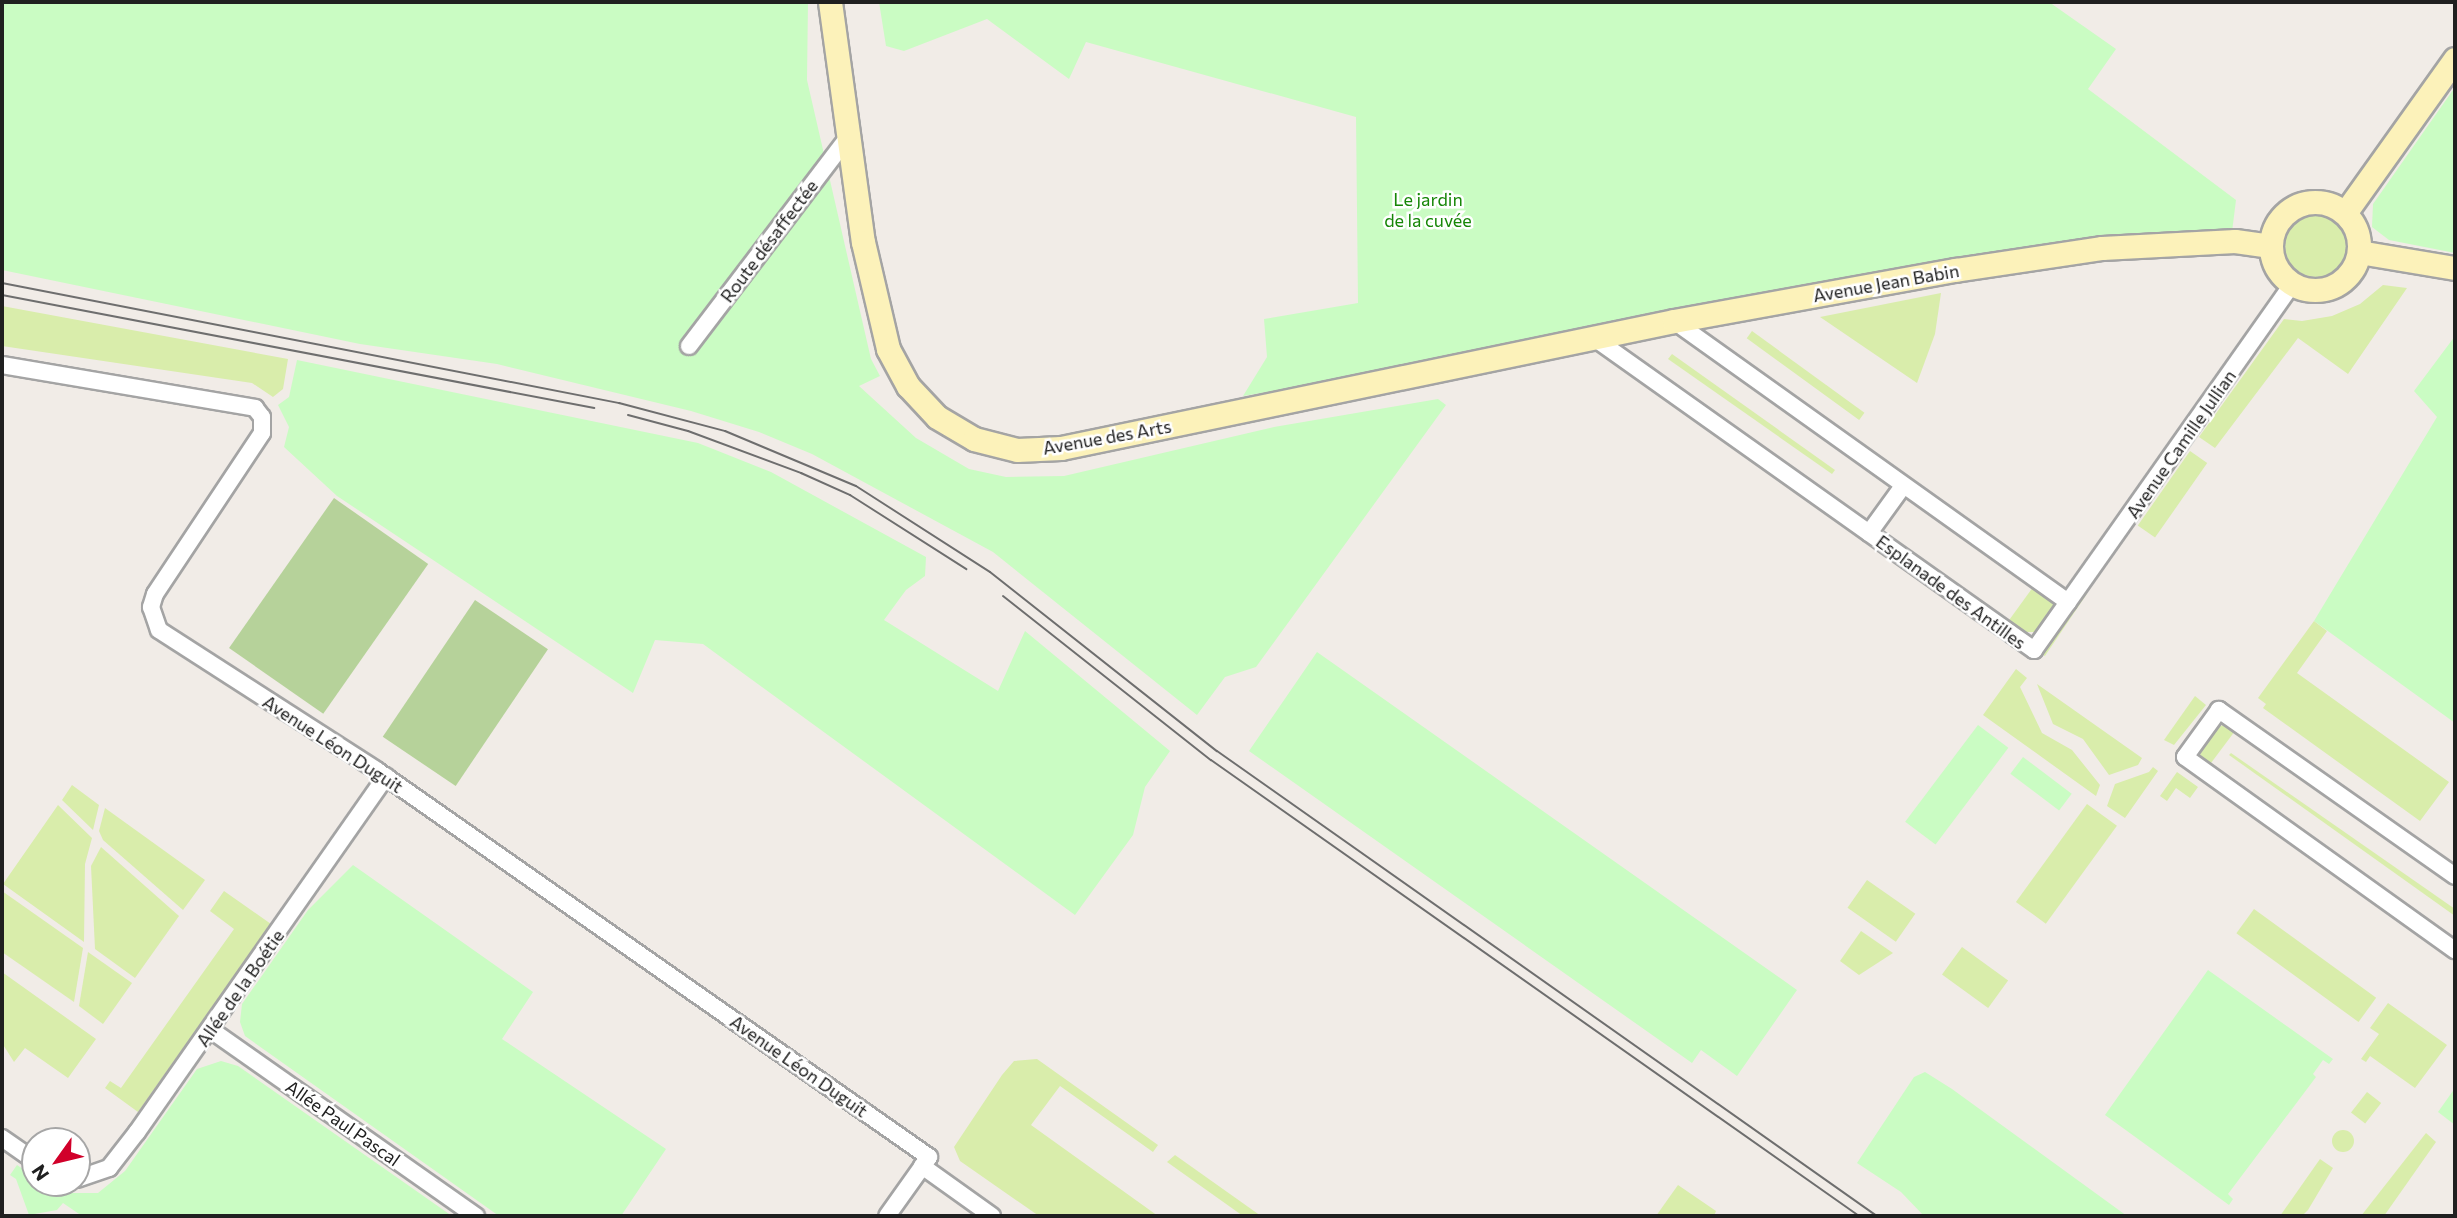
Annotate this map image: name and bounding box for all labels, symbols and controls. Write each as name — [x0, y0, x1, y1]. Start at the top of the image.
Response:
street label: Route désaffectée — [716, 175, 822, 307]
park label: Le jardin de la cuvée — [1384, 189, 1472, 232]
street label: Avenue Jean Babin — [1811, 260, 1961, 306]
street label: Avenue Camille Jullian — [2122, 366, 2240, 522]
street label: Avenue des Arts — [1041, 415, 1173, 459]
street label: Esplanade des Antilles — [1872, 530, 2030, 654]
street label: Avenue Léon Duguit — [259, 691, 407, 797]
street label: Allée de la Boétie — [192, 925, 288, 1051]
street label: Avenue Léon Duguit — [726, 1010, 872, 1122]
street label: Allée Paul Pascal — [282, 1076, 404, 1170]
north arrow — [21, 1127, 91, 1197]
text: N — [26, 1161, 53, 1185]

